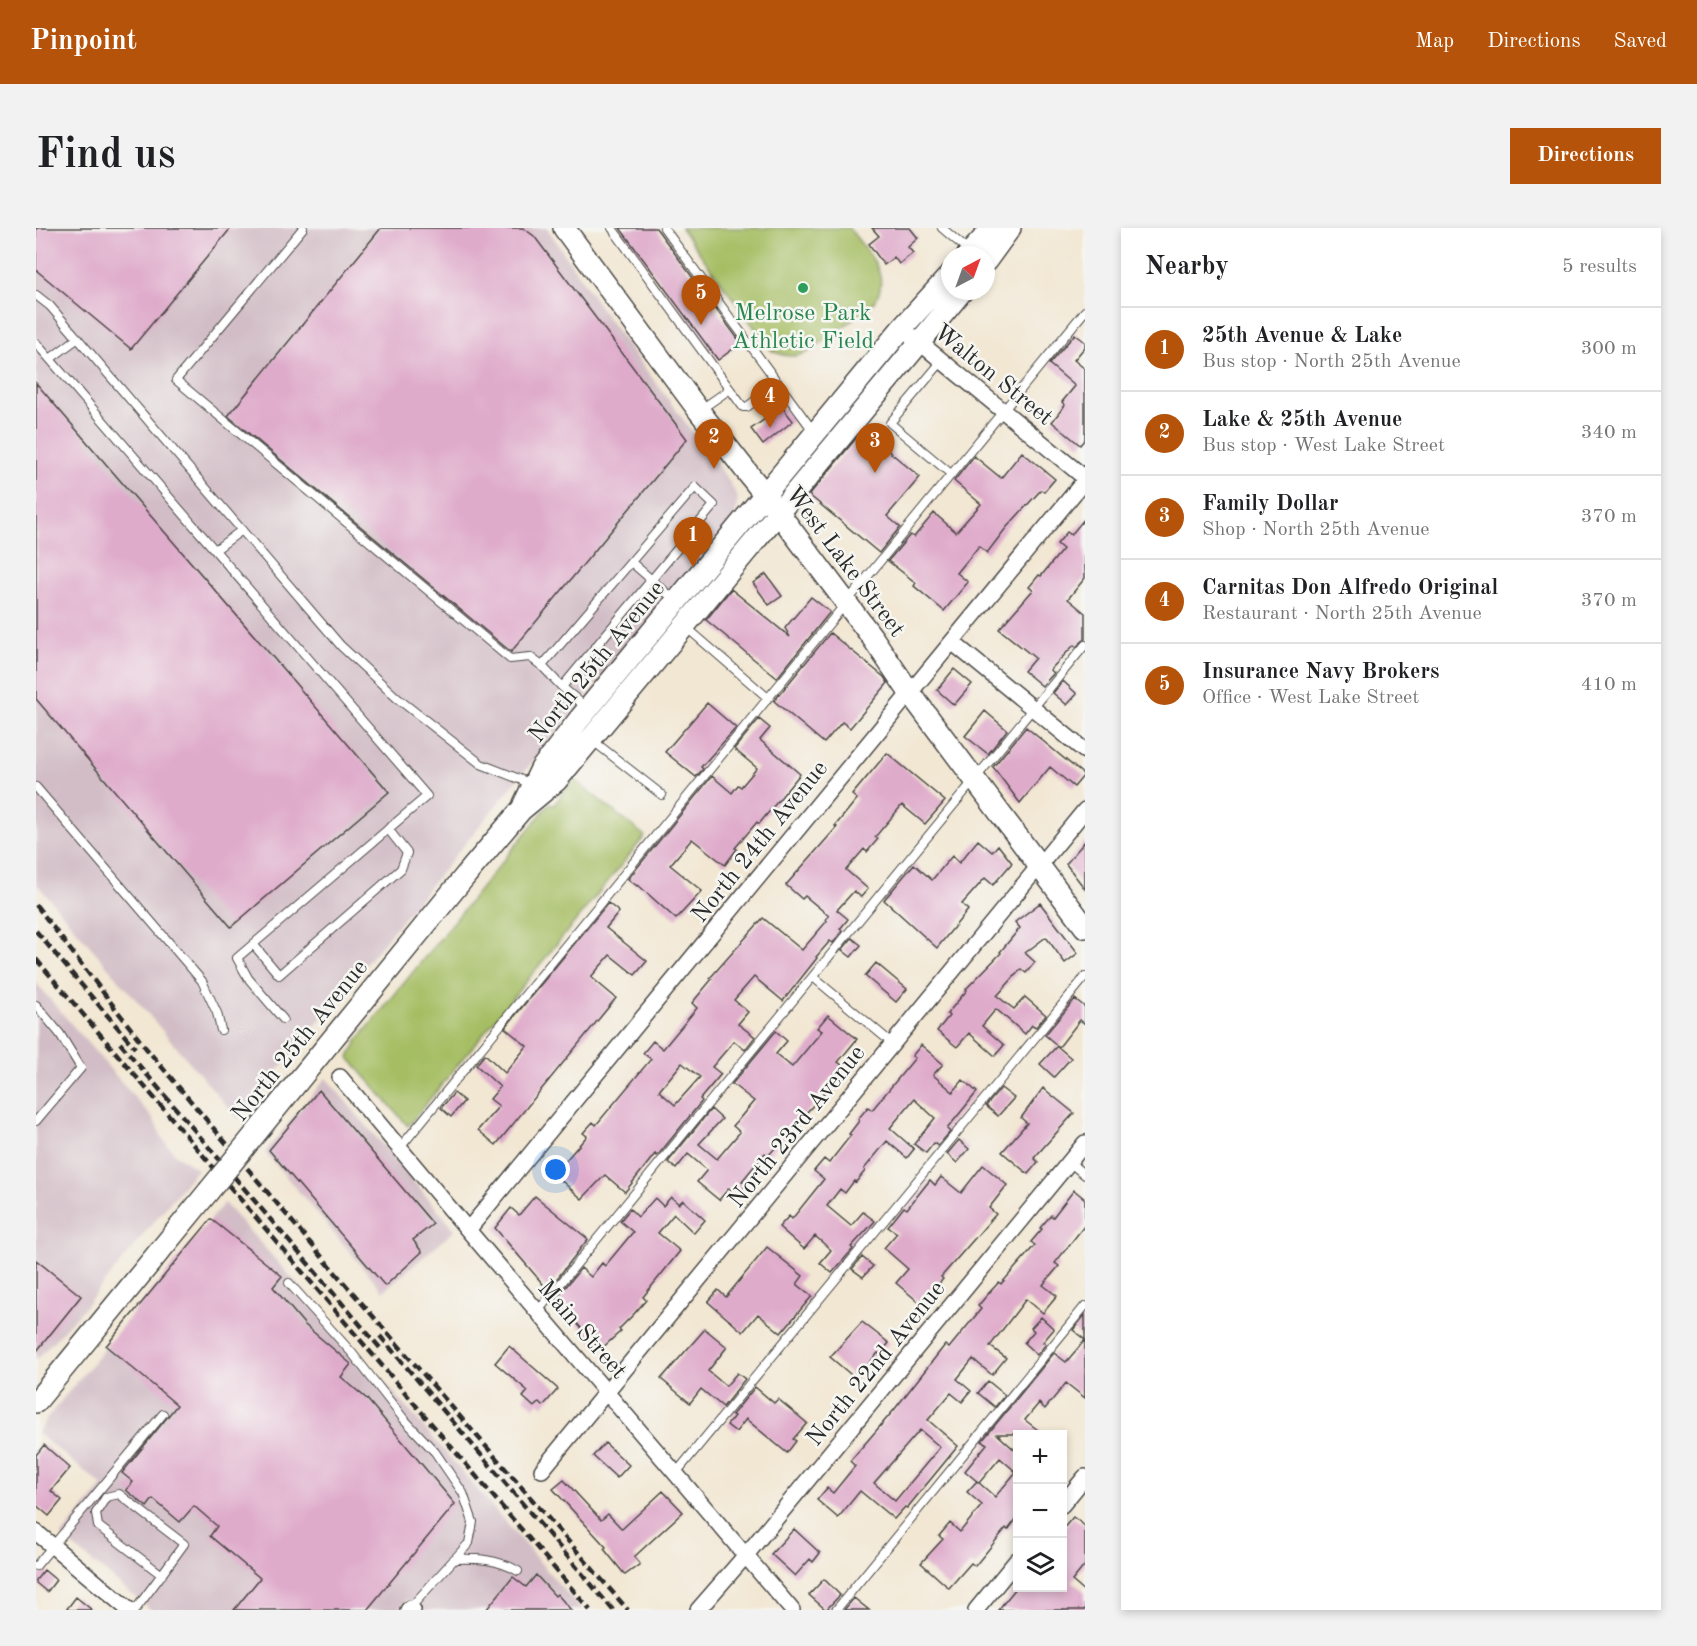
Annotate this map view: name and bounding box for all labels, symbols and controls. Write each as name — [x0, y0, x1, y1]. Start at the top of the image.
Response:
text: Pinpoint — [30, 28, 137, 56]
text: Map — [1415, 31, 1454, 52]
text: Directions — [1487, 31, 1581, 52]
text: Saved — [1614, 31, 1667, 52]
button: Directions — [1510, 128, 1661, 184]
text: Find us — [36, 135, 175, 177]
north arrow — [941, 246, 995, 300]
text: Nearby — [1145, 254, 1229, 280]
text: 5 results — [1562, 257, 1637, 277]
pin: 5 — [682, 276, 720, 325]
marker: Melrose Park Athletic Field — [796, 281, 810, 295]
place label: Melrose Park Athletic Field — [732, 302, 874, 354]
street label: Walton Street — [929, 320, 1057, 431]
text: 25th Avenue & Lake — [1202, 325, 1403, 347]
text: 1 — [1159, 339, 1170, 359]
text: 300 m — [1581, 339, 1637, 359]
text: Bus stop · North 25th Avenue — [1202, 352, 1461, 372]
pin: 4 — [750, 378, 790, 428]
text: Lake & 25th Avenue — [1202, 409, 1403, 431]
pin: 2 — [694, 420, 734, 469]
text: 2 — [1159, 423, 1170, 443]
text: 340 m — [1581, 423, 1637, 443]
pin: 3 — [856, 424, 894, 473]
text: Bus stop · West Lake Street — [1202, 436, 1445, 456]
street label: West Lake Street — [780, 482, 909, 642]
text: Family Dollar — [1202, 493, 1338, 515]
text: 3 — [1159, 507, 1170, 527]
text: 370 m — [1581, 507, 1637, 527]
pin: 1 — [674, 518, 712, 567]
text: Shop · North 25th Avenue — [1202, 520, 1430, 540]
street label: North 25th Avenue — [525, 577, 670, 748]
text: Carnitas Don Alfredo Original — [1202, 577, 1498, 599]
text: 4 — [1159, 591, 1170, 611]
text: 370 m — [1581, 591, 1637, 611]
text: Restaurant · North 25th Avenue — [1202, 604, 1482, 624]
text: Insurance Navy Brokers — [1202, 661, 1440, 683]
text: 5 — [1159, 675, 1170, 695]
text: 410 m — [1581, 675, 1637, 695]
text: Office · West Lake Street — [1202, 688, 1419, 708]
street label: North 24th Avenue — [688, 757, 833, 928]
street label: North 25th Avenue — [228, 956, 373, 1127]
street label: North 23rd Avenue — [725, 1041, 870, 1213]
your location — [541, 1155, 570, 1184]
street label: Main Street — [533, 1277, 630, 1384]
street label: North 22nd Avenue — [803, 1277, 950, 1451]
map controls — [1013, 1430, 1067, 1592]
button: + — [1013, 1430, 1067, 1484]
button: − — [1013, 1484, 1067, 1538]
button: layers — [1013, 1538, 1067, 1592]

